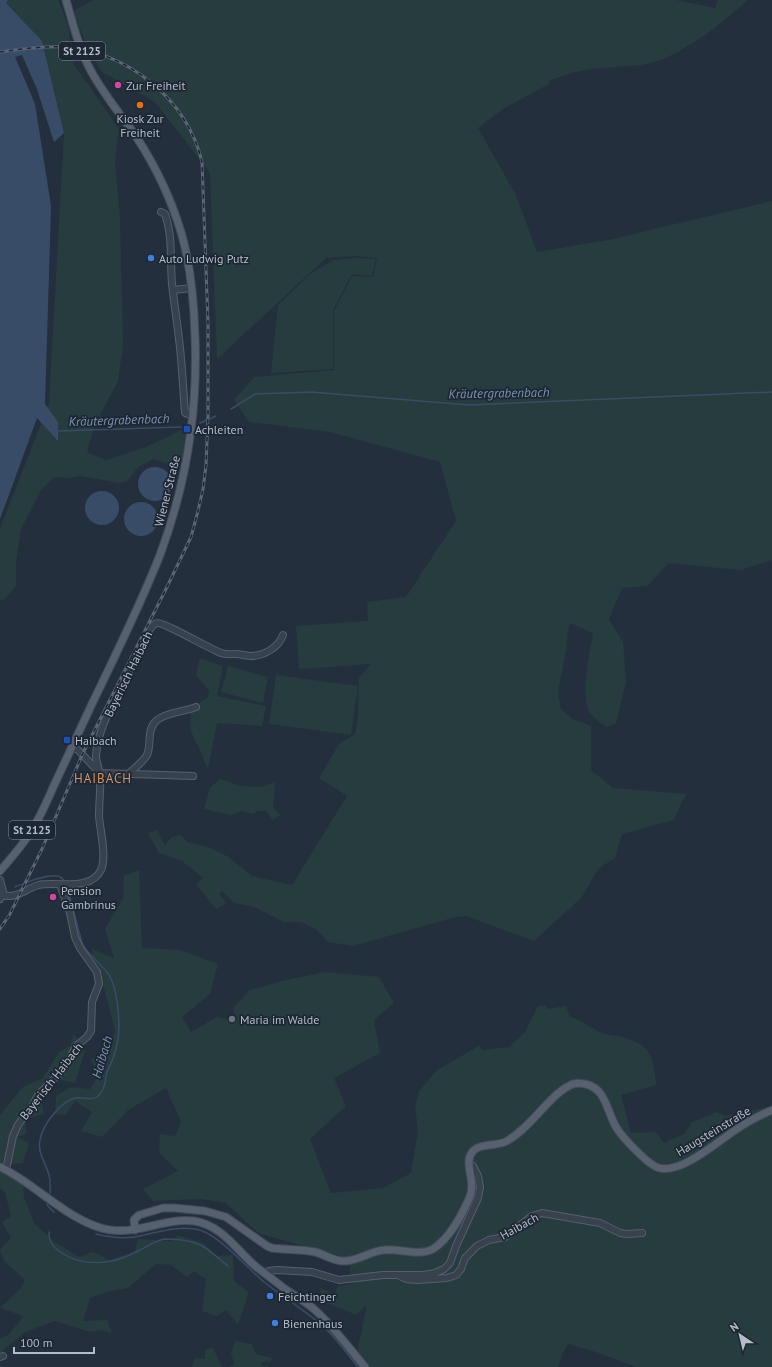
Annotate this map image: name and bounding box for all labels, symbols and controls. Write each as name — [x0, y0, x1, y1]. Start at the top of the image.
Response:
road number: St 2125 — [59, 42, 105, 60]
place label: Zur Freiheit — [126, 78, 186, 93]
marker: Zur Freiheit — [113, 80, 123, 90]
marker: Kiosk Zur Freiheit — [135, 100, 145, 110]
place label: Kiosk Zur Freiheit — [116, 111, 164, 140]
place label: Auto Ludwig Putz — [159, 251, 249, 266]
marker: Auto Ludwig Putz — [146, 253, 156, 263]
water label: Kräutergrabenbach — [448, 384, 550, 402]
water label: Kräutergrabenbach — [68, 410, 170, 430]
place label: Achleiten — [195, 422, 243, 437]
marker: Achleiten — [182, 424, 192, 434]
street label: Wiener Straße — [151, 454, 183, 528]
street label: Bayerisch Haibach — [101, 629, 155, 719]
place label: Haibach — [75, 733, 117, 748]
marker: Haibach — [62, 735, 72, 745]
district label: HAIBACH — [74, 770, 132, 787]
road number: St 2125 — [9, 821, 55, 839]
place label: Pension Gambrinus — [61, 883, 116, 912]
marker: Pension Gambrinus — [48, 892, 58, 902]
place label: Maria im Walde — [240, 1012, 319, 1027]
marker: Maria im Walde — [227, 1014, 237, 1024]
water label: Haibach — [88, 1034, 116, 1080]
street label: Bayerisch Haibach — [16, 1039, 86, 1123]
street label: Haugsteinstraße — [673, 1103, 753, 1159]
street label: Haibach — [497, 1209, 541, 1243]
place label: Feichtinger — [278, 1289, 336, 1304]
marker: Feichtinger — [265, 1291, 275, 1301]
north arrow — [720, 1315, 760, 1355]
place label: Bienenhaus — [283, 1316, 343, 1331]
marker: Bienenhaus — [270, 1318, 280, 1328]
text: N — [727, 1319, 741, 1335]
scale bar — [14, 1329, 94, 1355]
text: 100 m — [20, 1335, 53, 1350]

